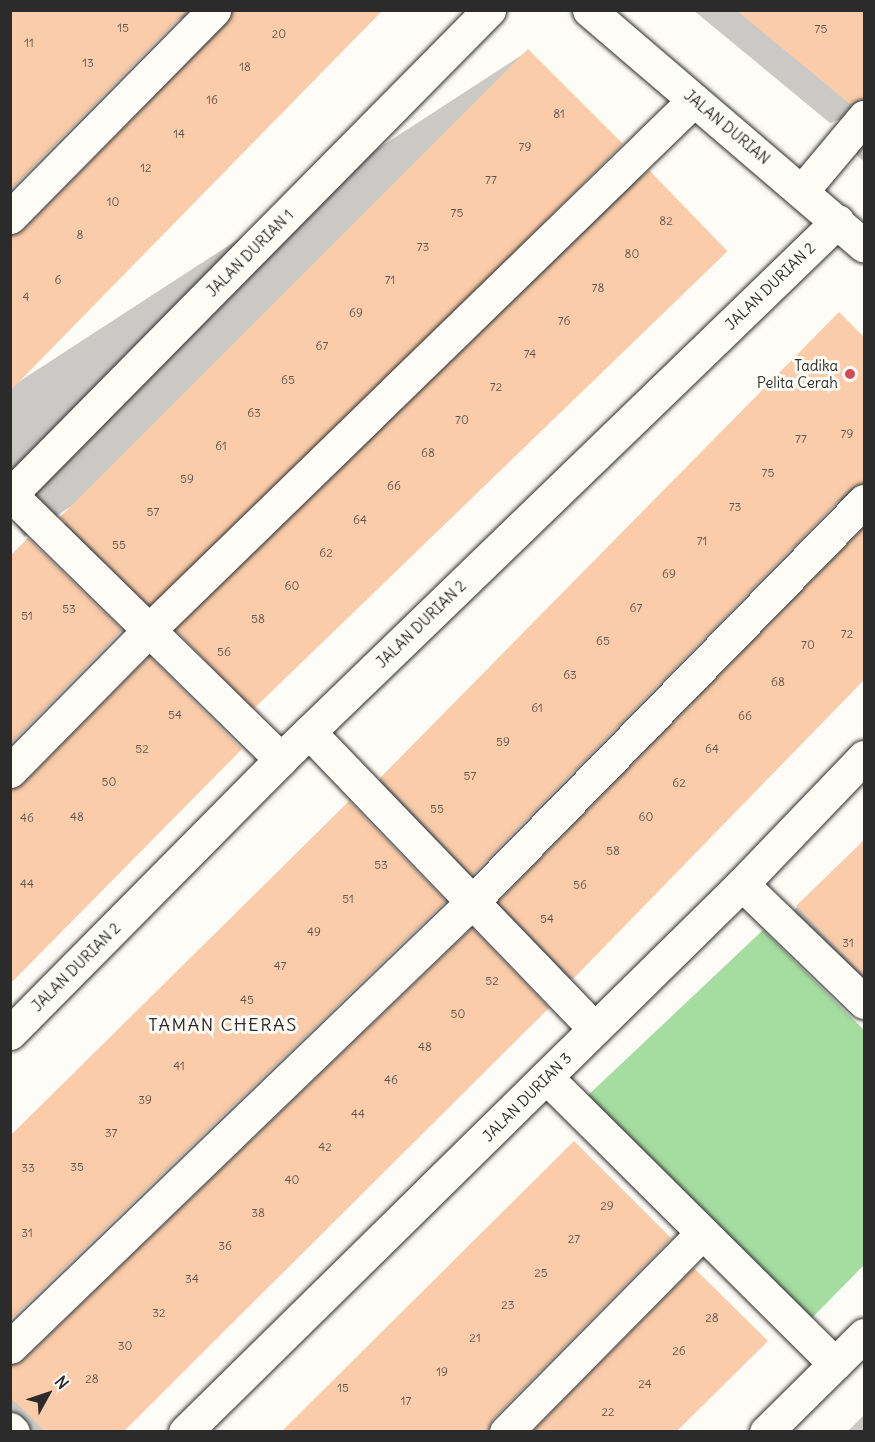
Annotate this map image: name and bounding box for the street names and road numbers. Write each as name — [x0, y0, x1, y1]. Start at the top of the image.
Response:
street label: JALAN DURIAN — [681, 86, 773, 168]
street label: JALAN DURIAN 1 — [203, 206, 297, 300]
street label: JALAN DURIAN 2 — [721, 239, 819, 333]
street label: JALAN DURIAN 2 — [372, 577, 470, 671]
street label: JALAN DURIAN 2 — [28, 919, 124, 1015]
street label: JALAN DURIAN 3 — [479, 1049, 575, 1145]

